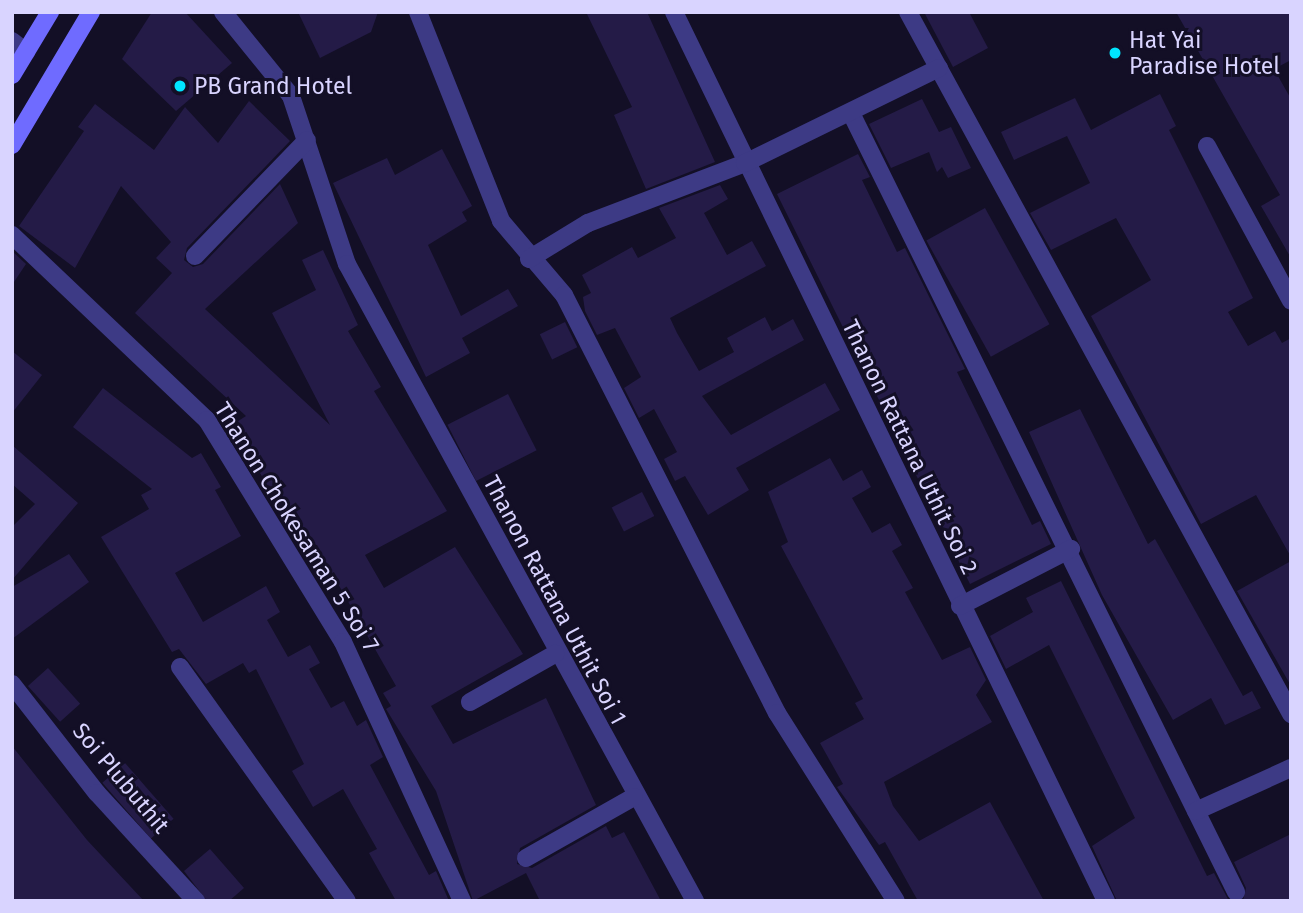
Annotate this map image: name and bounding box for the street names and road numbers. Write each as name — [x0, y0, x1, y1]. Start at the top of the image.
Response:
street label: Thanon Rattana Uthit Soi 2 — [836, 315, 984, 579]
street label: Thanon Chokesaman 5 Soi 7 — [209, 397, 385, 657]
street label: Thanon Rattana Uthit Soi 1 — [478, 471, 632, 729]
street label: Soi Plubuthit — [67, 717, 175, 839]

